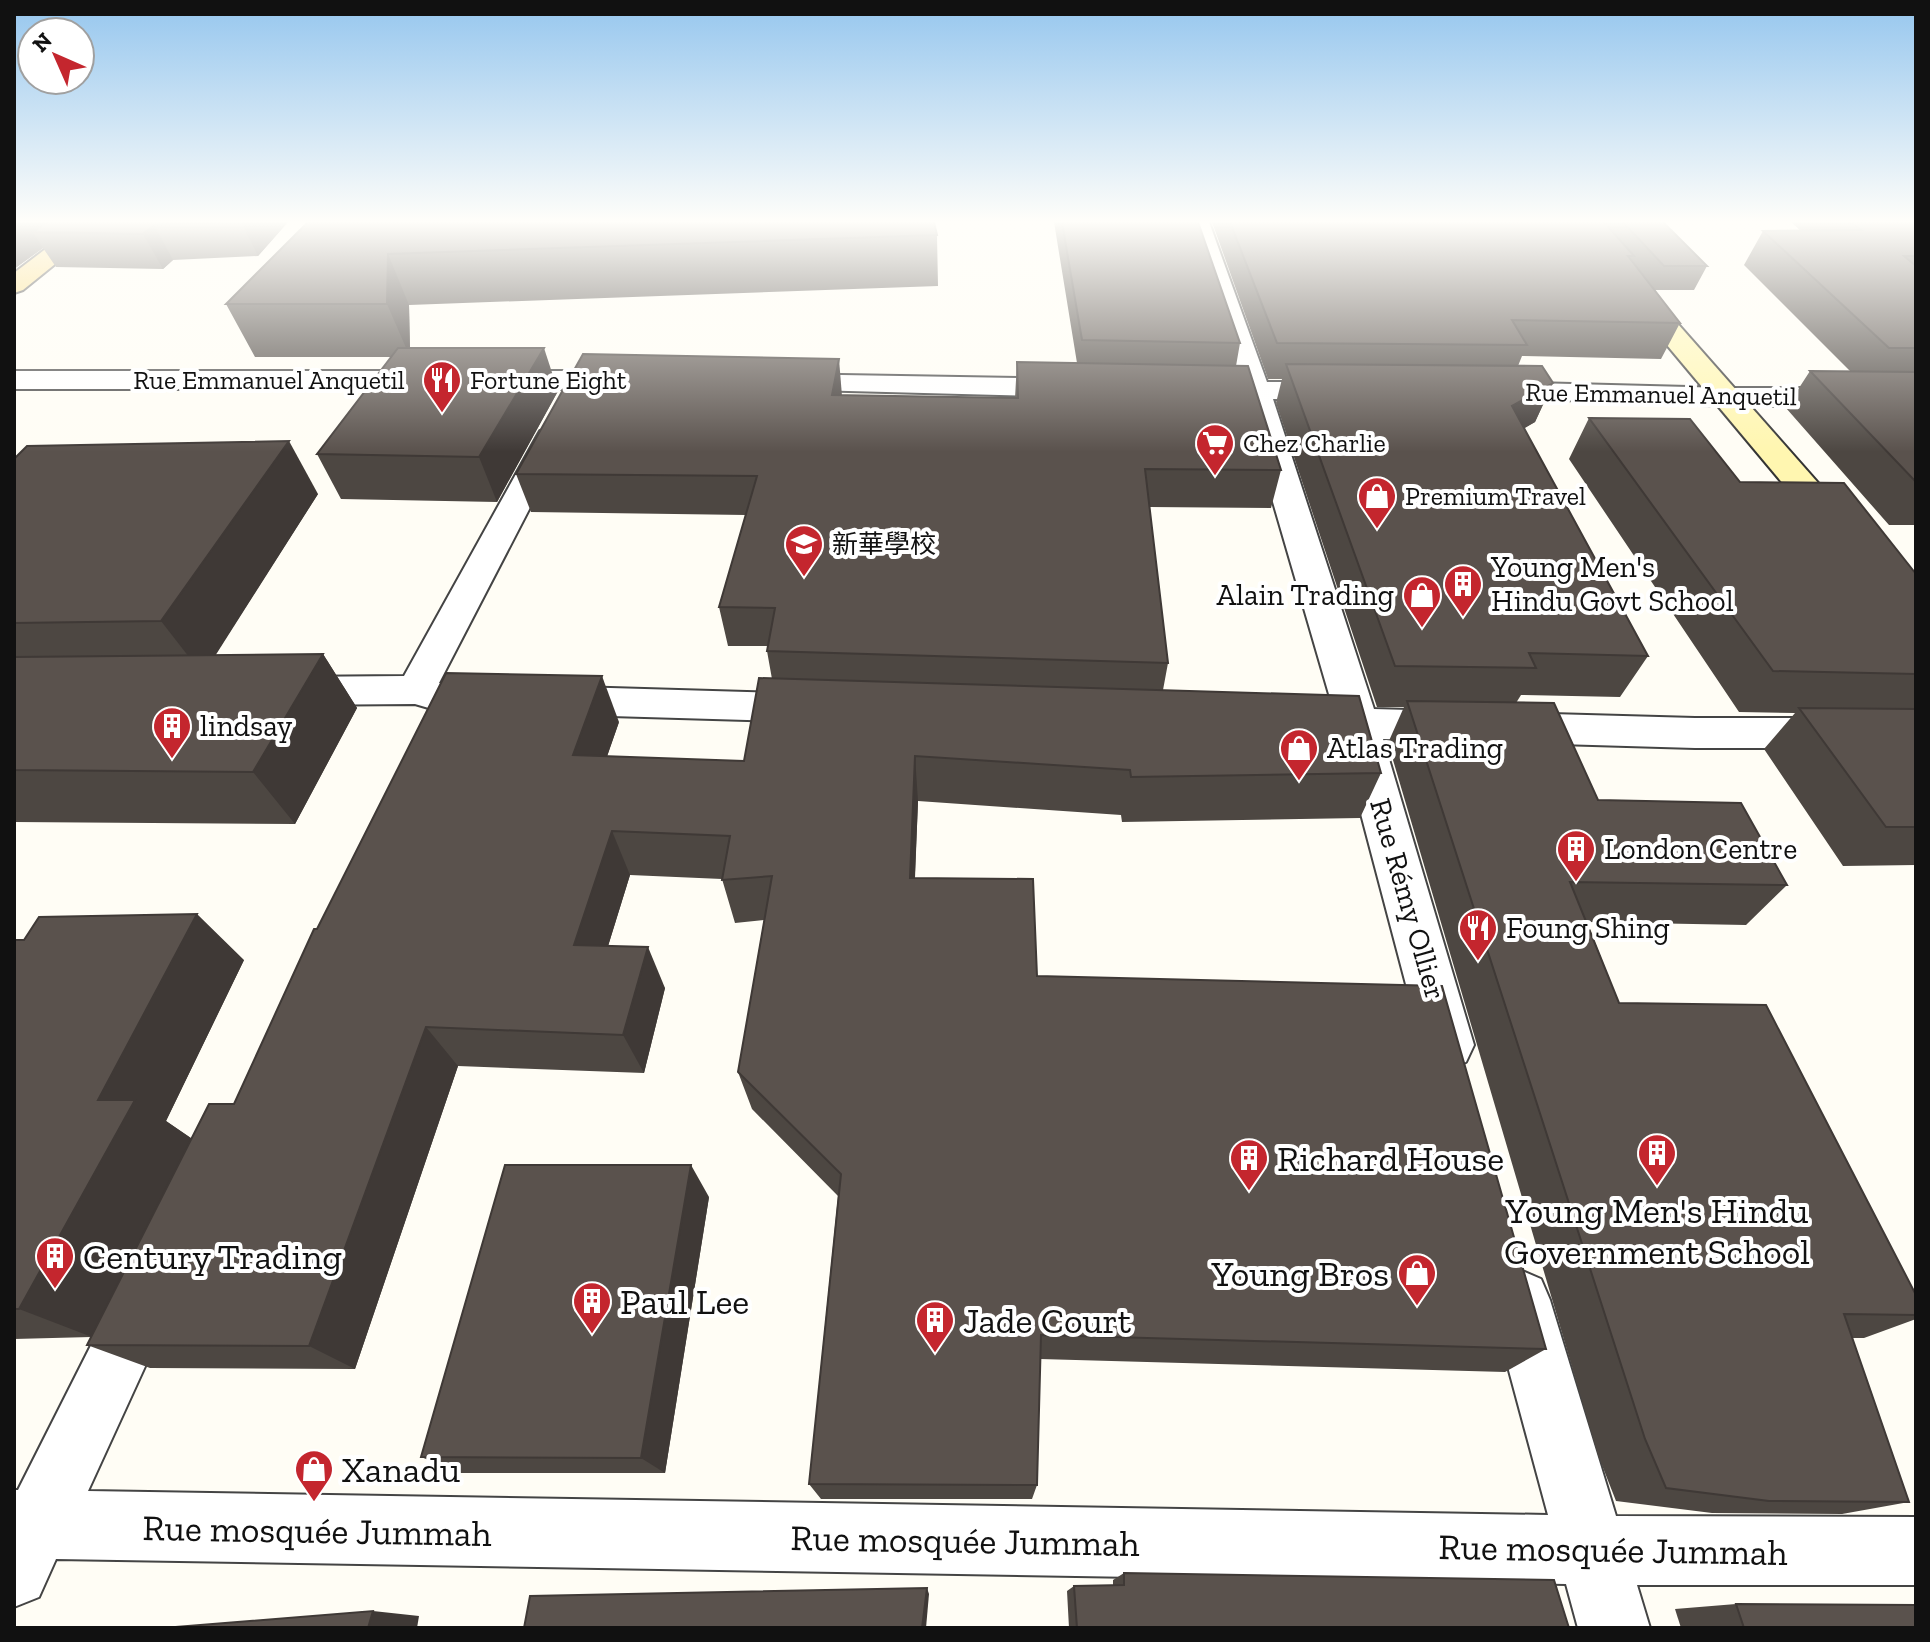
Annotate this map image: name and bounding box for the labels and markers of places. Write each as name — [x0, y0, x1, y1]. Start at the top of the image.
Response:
restaurant icon: Fortune Eight — [421, 359, 463, 414]
place label: Fortune Eight — [470, 364, 627, 396]
supermarket icon: Chez Charlie — [1194, 422, 1236, 477]
place label: Chez Charlie — [1243, 427, 1386, 459]
shop icon: Premium Travel — [1356, 475, 1398, 530]
place label: Premium Travel — [1405, 480, 1586, 512]
school or university icon: 新華學校 — [783, 523, 825, 578]
place label: 新華學校 — [832, 528, 936, 560]
place label: Young Men's Hindu Govt School — [1490, 549, 1734, 619]
building icon: Young Men's Hindu Govt School — [1442, 563, 1484, 618]
shop icon: Alain Trading — [1401, 574, 1443, 629]
place label: Alain Trading — [1216, 577, 1394, 613]
building icon: lindsay — [151, 705, 193, 760]
place label: lindsay — [200, 708, 293, 744]
shop icon: Atlas Trading — [1278, 727, 1320, 782]
place label: Atlas Trading — [1327, 730, 1503, 766]
building icon: London Centre — [1555, 828, 1597, 883]
place label: London Centre — [1604, 831, 1797, 867]
restaurant icon: Foung Shing — [1457, 907, 1499, 962]
place label: Foung Shing — [1506, 910, 1670, 946]
building icon: Young Men's Hindu Government School — [1636, 1132, 1678, 1187]
building icon: Richard House — [1228, 1137, 1270, 1192]
place label: Richard House — [1277, 1137, 1504, 1180]
place label: Young Men's Hindu Government School — [1504, 1189, 1810, 1273]
building icon: Century Trading — [34, 1235, 76, 1290]
place label: Century Trading — [83, 1235, 342, 1278]
place label: Young Bros — [1210, 1252, 1389, 1295]
shop icon: Young Bros — [1396, 1252, 1438, 1307]
building icon: Paul Lee — [571, 1280, 613, 1335]
place label: Paul Lee — [620, 1280, 749, 1323]
building icon: Jade Court — [914, 1299, 956, 1354]
place label: Jade Court — [963, 1299, 1132, 1342]
shop icon: Xanadu — [293, 1448, 335, 1503]
place label: Xanadu — [342, 1448, 460, 1491]

